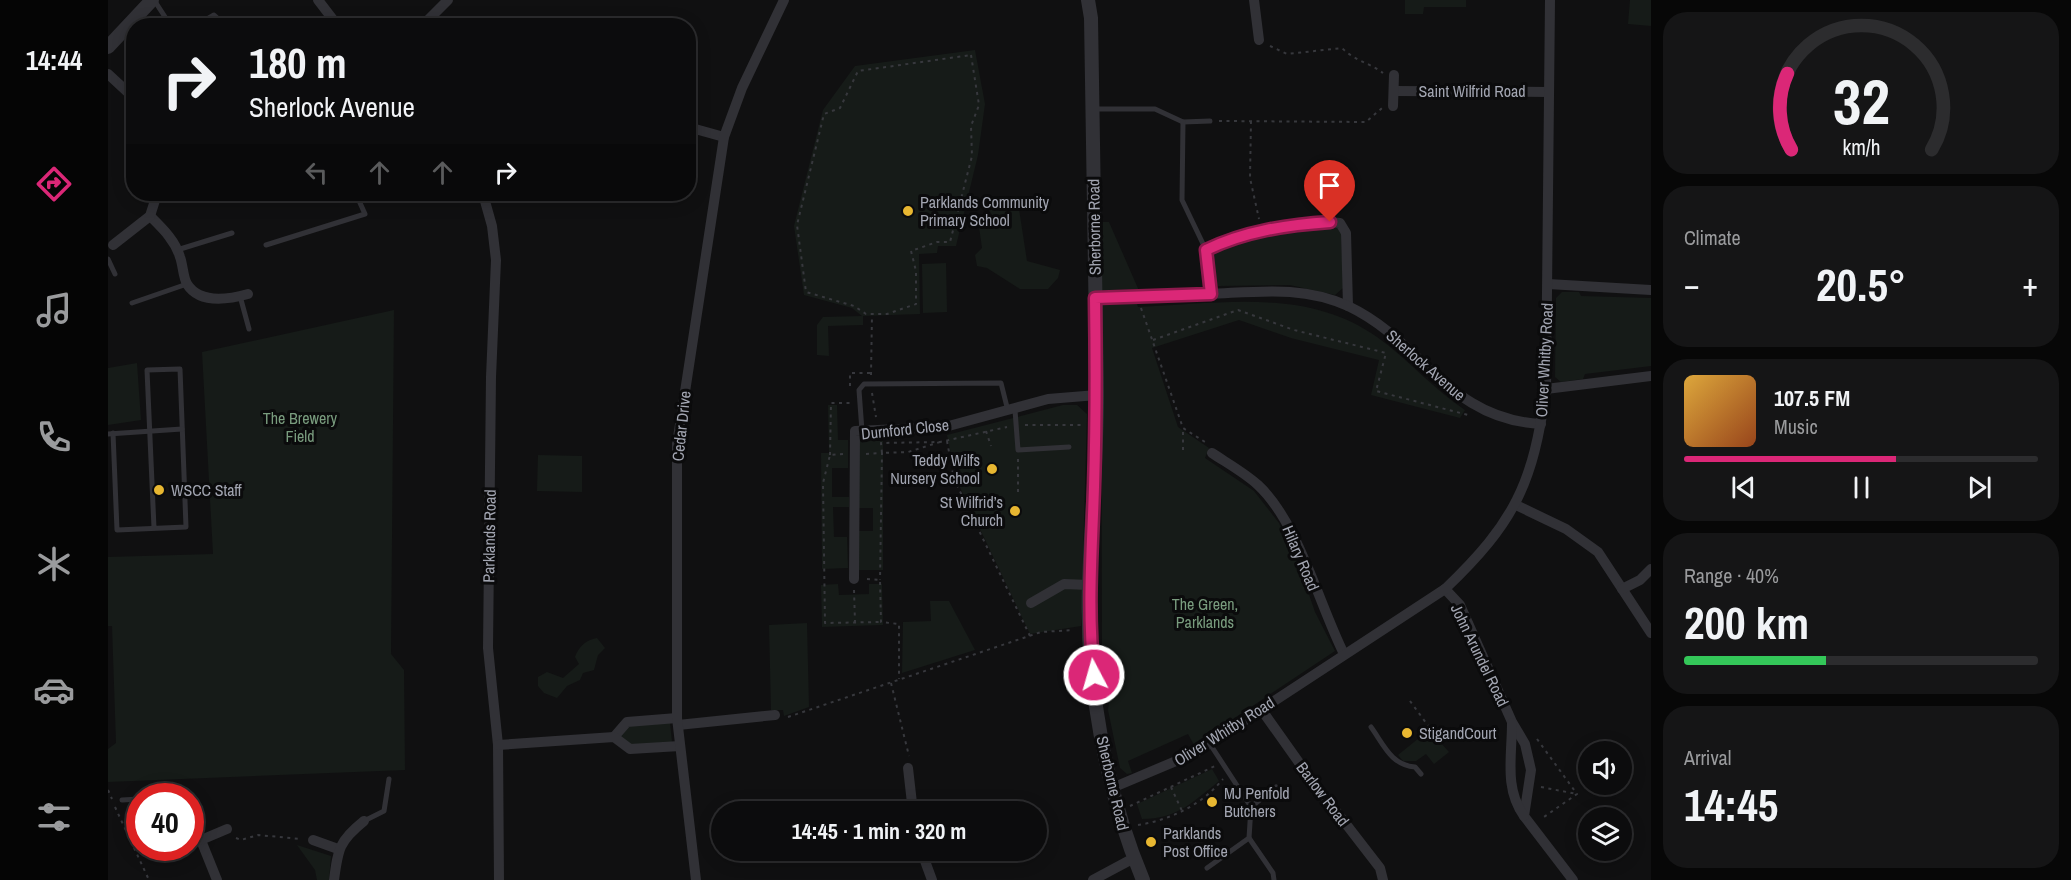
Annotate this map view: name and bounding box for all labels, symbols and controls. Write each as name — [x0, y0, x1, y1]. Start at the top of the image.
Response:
text: 180 m — [249, 35, 347, 91]
text: 14:44 — [26, 42, 82, 78]
icon: right — [150, 42, 228, 120]
text: 32 — [1833, 59, 1889, 143]
street label: Saint Wilfrid Road — [1418, 80, 1526, 102]
text: Sherlock Avenue — [249, 89, 415, 125]
text: km/h — [1842, 133, 1880, 162]
icon: left — [300, 156, 333, 189]
icon: ahead — [363, 156, 396, 189]
icon: ahead — [426, 156, 459, 189]
icon: right — [489, 156, 522, 189]
pin — [1304, 160, 1355, 222]
icon: directions — [33, 163, 75, 205]
icon: arrive — [1313, 169, 1346, 202]
street label: Sherborne Road — [1082, 179, 1106, 275]
place label: Parklands Community Primary School — [920, 191, 1049, 231]
marker: Parklands Community Primary School — [901, 204, 915, 218]
text: Climate — [1684, 224, 1741, 251]
text: 20.5° — [1816, 254, 1906, 315]
text: − — [1684, 262, 1700, 306]
text: + — [2022, 262, 2038, 306]
icon: music — [33, 289, 75, 331]
street label: Oliver Whitby Road — [1530, 302, 1558, 418]
street label: Sherlock Avenue — [1382, 324, 1470, 406]
text: 107.5 FM — [1774, 383, 1850, 413]
street label: Cedar Drive — [666, 390, 696, 462]
park label: The Brewery Field — [263, 407, 338, 447]
street label: Durnford Close — [860, 413, 950, 445]
text: Music — [1774, 413, 1818, 440]
icon: phone — [33, 416, 75, 458]
place label: Teddy Wilfs Nursery School — [890, 449, 980, 489]
marker: Teddy Wilfs Nursery School — [985, 462, 999, 476]
icon: previous — [1727, 471, 1760, 504]
icon: pause — [1845, 471, 1878, 504]
icon: next — [1963, 471, 1996, 504]
place label: WSCC Staff — [171, 479, 242, 501]
marker: WSCC Staff — [152, 483, 166, 497]
street label: Parklands Road — [477, 489, 501, 583]
place label: St Wilfrid’s Church — [940, 491, 1003, 531]
marker: St Wilfrid’s Church — [1008, 504, 1022, 518]
street label: Hilary Road — [1277, 522, 1325, 594]
icon: climate — [33, 543, 75, 585]
text: Range · 40% — [1684, 562, 1779, 589]
text: 200 km — [1684, 592, 1809, 653]
park label: The Green, Parklands — [1172, 593, 1238, 633]
street label: John Arundel Road — [1446, 600, 1514, 710]
position arrow — [1062, 643, 1126, 707]
icon: car — [33, 669, 75, 711]
street label: Oliver Whitby Road — [1170, 691, 1278, 771]
place label: StigandCourt — [1419, 722, 1497, 744]
marker: StigandCourt — [1400, 726, 1414, 740]
street label: Sherborne Road — [1091, 734, 1135, 832]
map controls — [1578, 741, 1632, 861]
button: sound — [1578, 741, 1632, 795]
text: Arrival — [1684, 744, 1731, 771]
street label: Barlow Road — [1292, 757, 1354, 831]
text: 14:45 — [1684, 774, 1778, 835]
place label: MJ Penfold Butchers — [1224, 782, 1290, 822]
speed limit sign: 40 — [126, 783, 204, 861]
marker: MJ Penfold Butchers — [1205, 795, 1219, 809]
icon: filters — [33, 796, 75, 838]
button: layers — [1578, 807, 1632, 861]
text: 14:45 · 1 min · 320 m — [792, 816, 966, 846]
place label: Parklands Post Office — [1163, 822, 1228, 862]
marker: Parklands Post Office — [1144, 835, 1158, 849]

